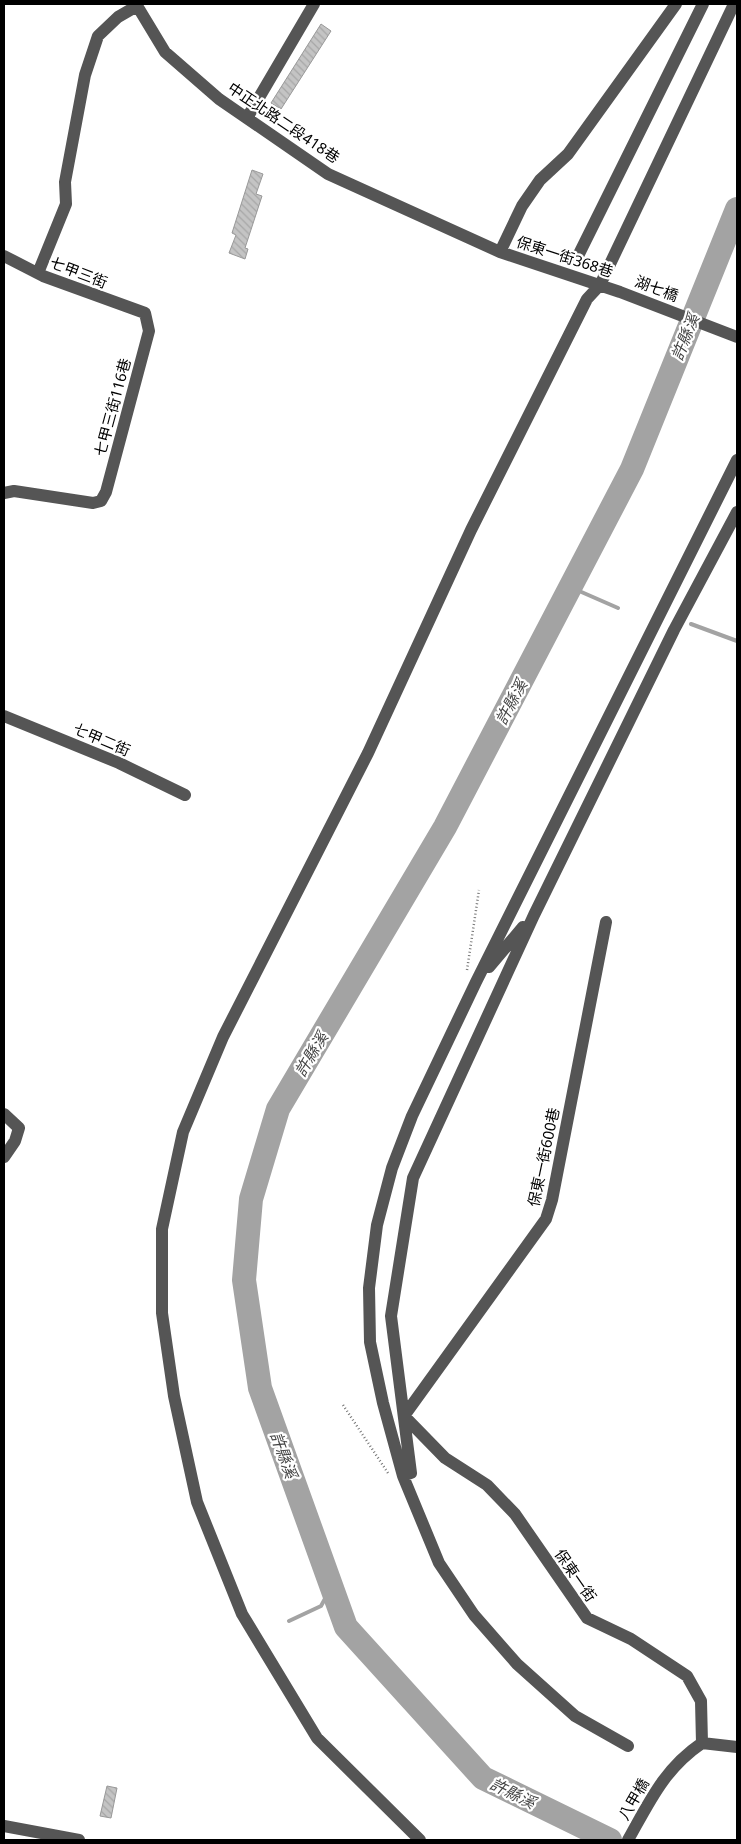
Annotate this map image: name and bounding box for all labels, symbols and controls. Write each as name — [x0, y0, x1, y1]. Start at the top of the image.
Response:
street label: 中正北路二段418巷 — [224, 77, 344, 167]
street label: 保東一街368巷 — [514, 231, 616, 281]
street label: 七甲三街 — [47, 252, 111, 292]
street label: 湖七橋 — [632, 271, 682, 305]
water label: 許縣溪 — [666, 309, 705, 363]
street label: 七甲三街116巷 — [89, 356, 135, 458]
water label: 許縣溪 — [490, 674, 533, 728]
street label: 七甲二街 — [70, 718, 134, 760]
water label: 許縣溪 — [289, 1026, 334, 1080]
street label: 保東一街600巷 — [523, 1106, 563, 1208]
water label: 許縣溪 — [265, 1429, 303, 1483]
street label: 保東一街 — [551, 1545, 601, 1605]
water label: 許縣溪 — [487, 1773, 541, 1814]
street label: 八甲橋 — [613, 1775, 653, 1823]

